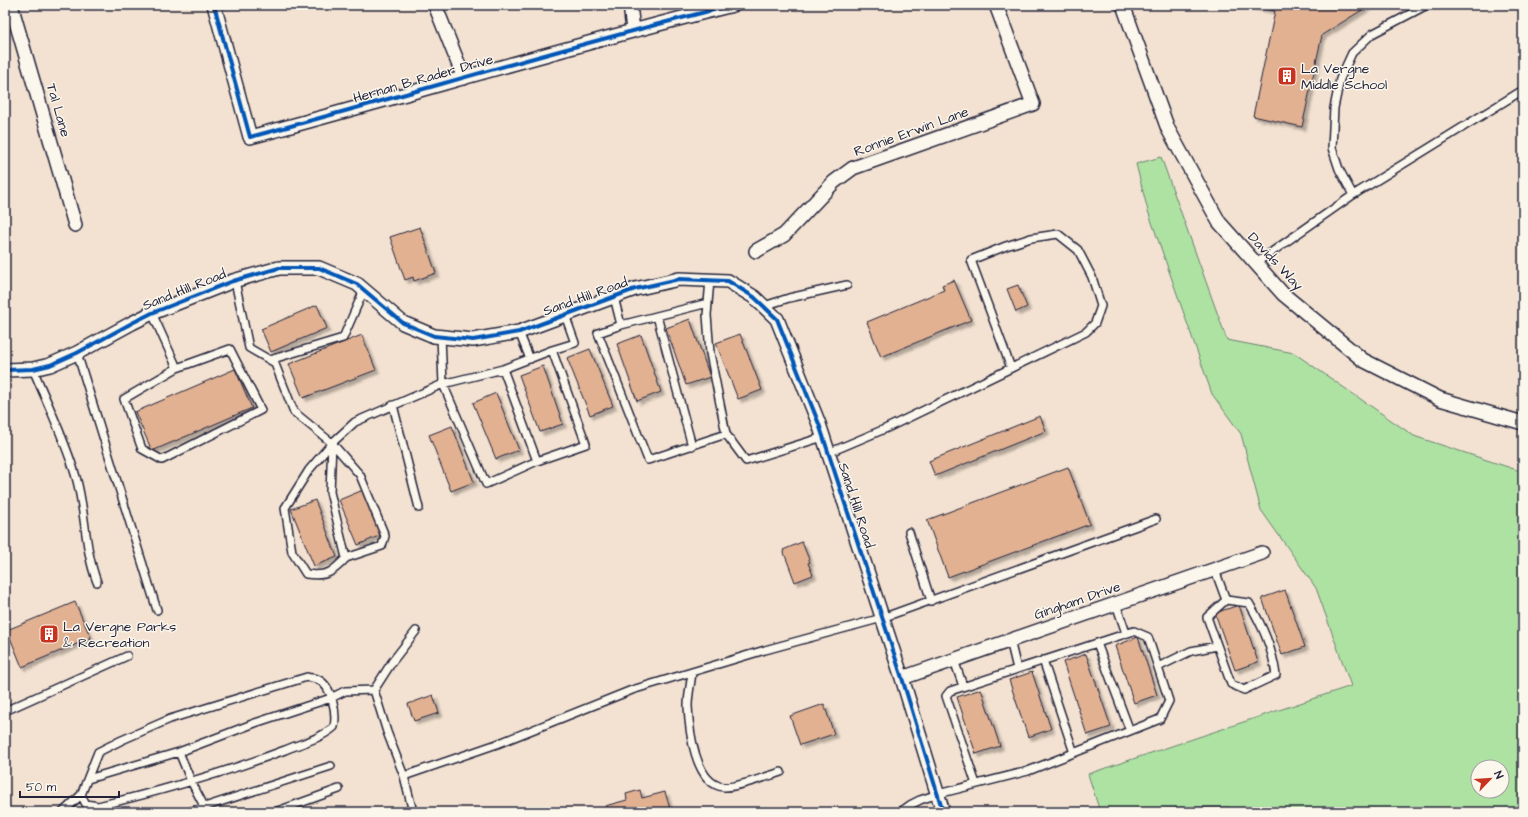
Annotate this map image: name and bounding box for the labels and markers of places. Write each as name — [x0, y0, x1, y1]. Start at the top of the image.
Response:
place label: La Vergne Middle School — [1301, 59, 1387, 95]
building icon: La Vergne Middle School — [1276, 65, 1298, 87]
place label: La Vergne Parks & Recreation — [63, 617, 176, 653]
building icon: La Vergne Parks & Recreation — [38, 623, 60, 645]

